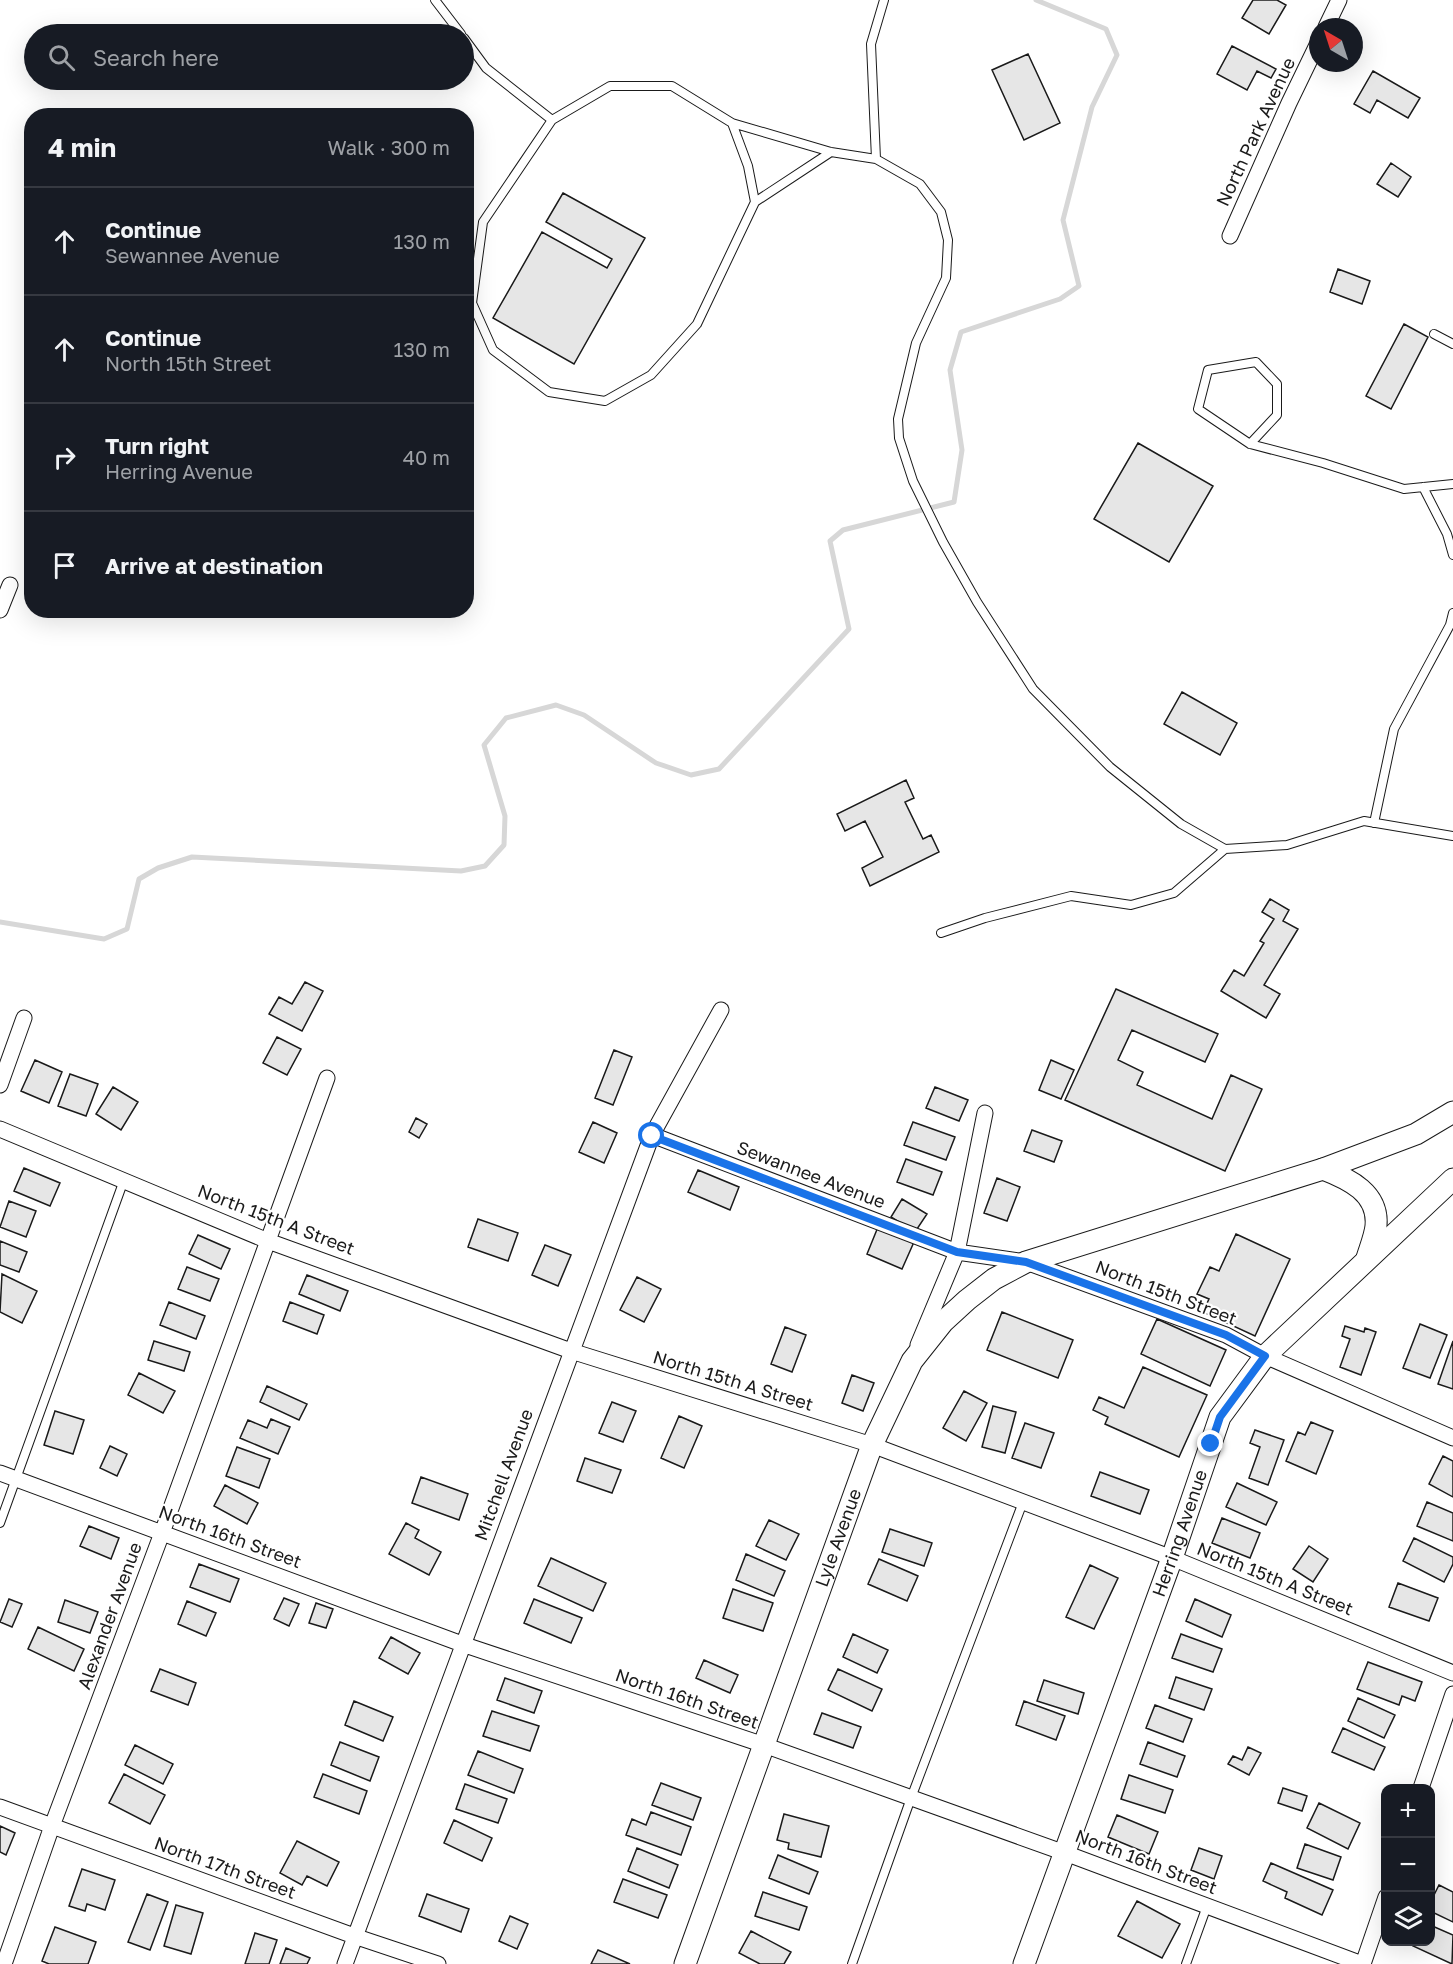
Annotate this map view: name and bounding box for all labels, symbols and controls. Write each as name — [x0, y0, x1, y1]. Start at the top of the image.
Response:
north arrow — [1309, 18, 1363, 72]
search box — [24, 24, 474, 90]
icon: search — [45, 41, 78, 74]
text: Search here — [93, 44, 219, 71]
street label: North Park Avenue — [1211, 54, 1299, 209]
text: 4 min — [48, 132, 116, 163]
text: Walk · 300 m — [327, 135, 450, 159]
text: Continue — [105, 216, 201, 243]
icon: ahead — [48, 225, 81, 258]
text: 130 m — [394, 229, 450, 253]
text: Sewannee Avenue — [105, 243, 280, 267]
text: Continue — [105, 324, 201, 351]
icon: ahead — [48, 333, 81, 366]
text: 130 m — [394, 337, 450, 361]
text: North 15th Street — [105, 351, 272, 375]
text: Turn right — [105, 432, 209, 459]
icon: right — [48, 441, 81, 474]
text: 40 m — [403, 445, 450, 469]
text: Herring Avenue — [105, 459, 253, 483]
icon: arrive — [48, 549, 81, 582]
text: Arrive at destination — [105, 552, 323, 579]
route start — [638, 1122, 664, 1148]
street label: Sewannee Avenue — [734, 1136, 889, 1213]
street label: North 15th A Street — [195, 1179, 358, 1259]
street label: North 15th Street — [1092, 1255, 1240, 1329]
street label: North 15th A Street — [651, 1345, 816, 1415]
street label: Mitchell Avenue — [469, 1406, 537, 1543]
route end — [1197, 1430, 1223, 1456]
street label: Herring Avenue — [1147, 1467, 1211, 1600]
street label: Lyle Avenue — [810, 1485, 865, 1590]
street label: North 16th Street — [156, 1500, 305, 1572]
street label: North 15th A Street — [1194, 1537, 1357, 1619]
street label: Alexander Avenue — [72, 1539, 146, 1692]
street label: North 16th Street — [613, 1663, 762, 1733]
map controls — [1381, 1784, 1435, 1946]
button: + — [1381, 1784, 1435, 1838]
street label: North 16th Street — [1072, 1824, 1220, 1898]
street label: North 17th Street — [152, 1831, 299, 1903]
button: − — [1381, 1838, 1435, 1892]
button: layers — [1381, 1892, 1435, 1946]

